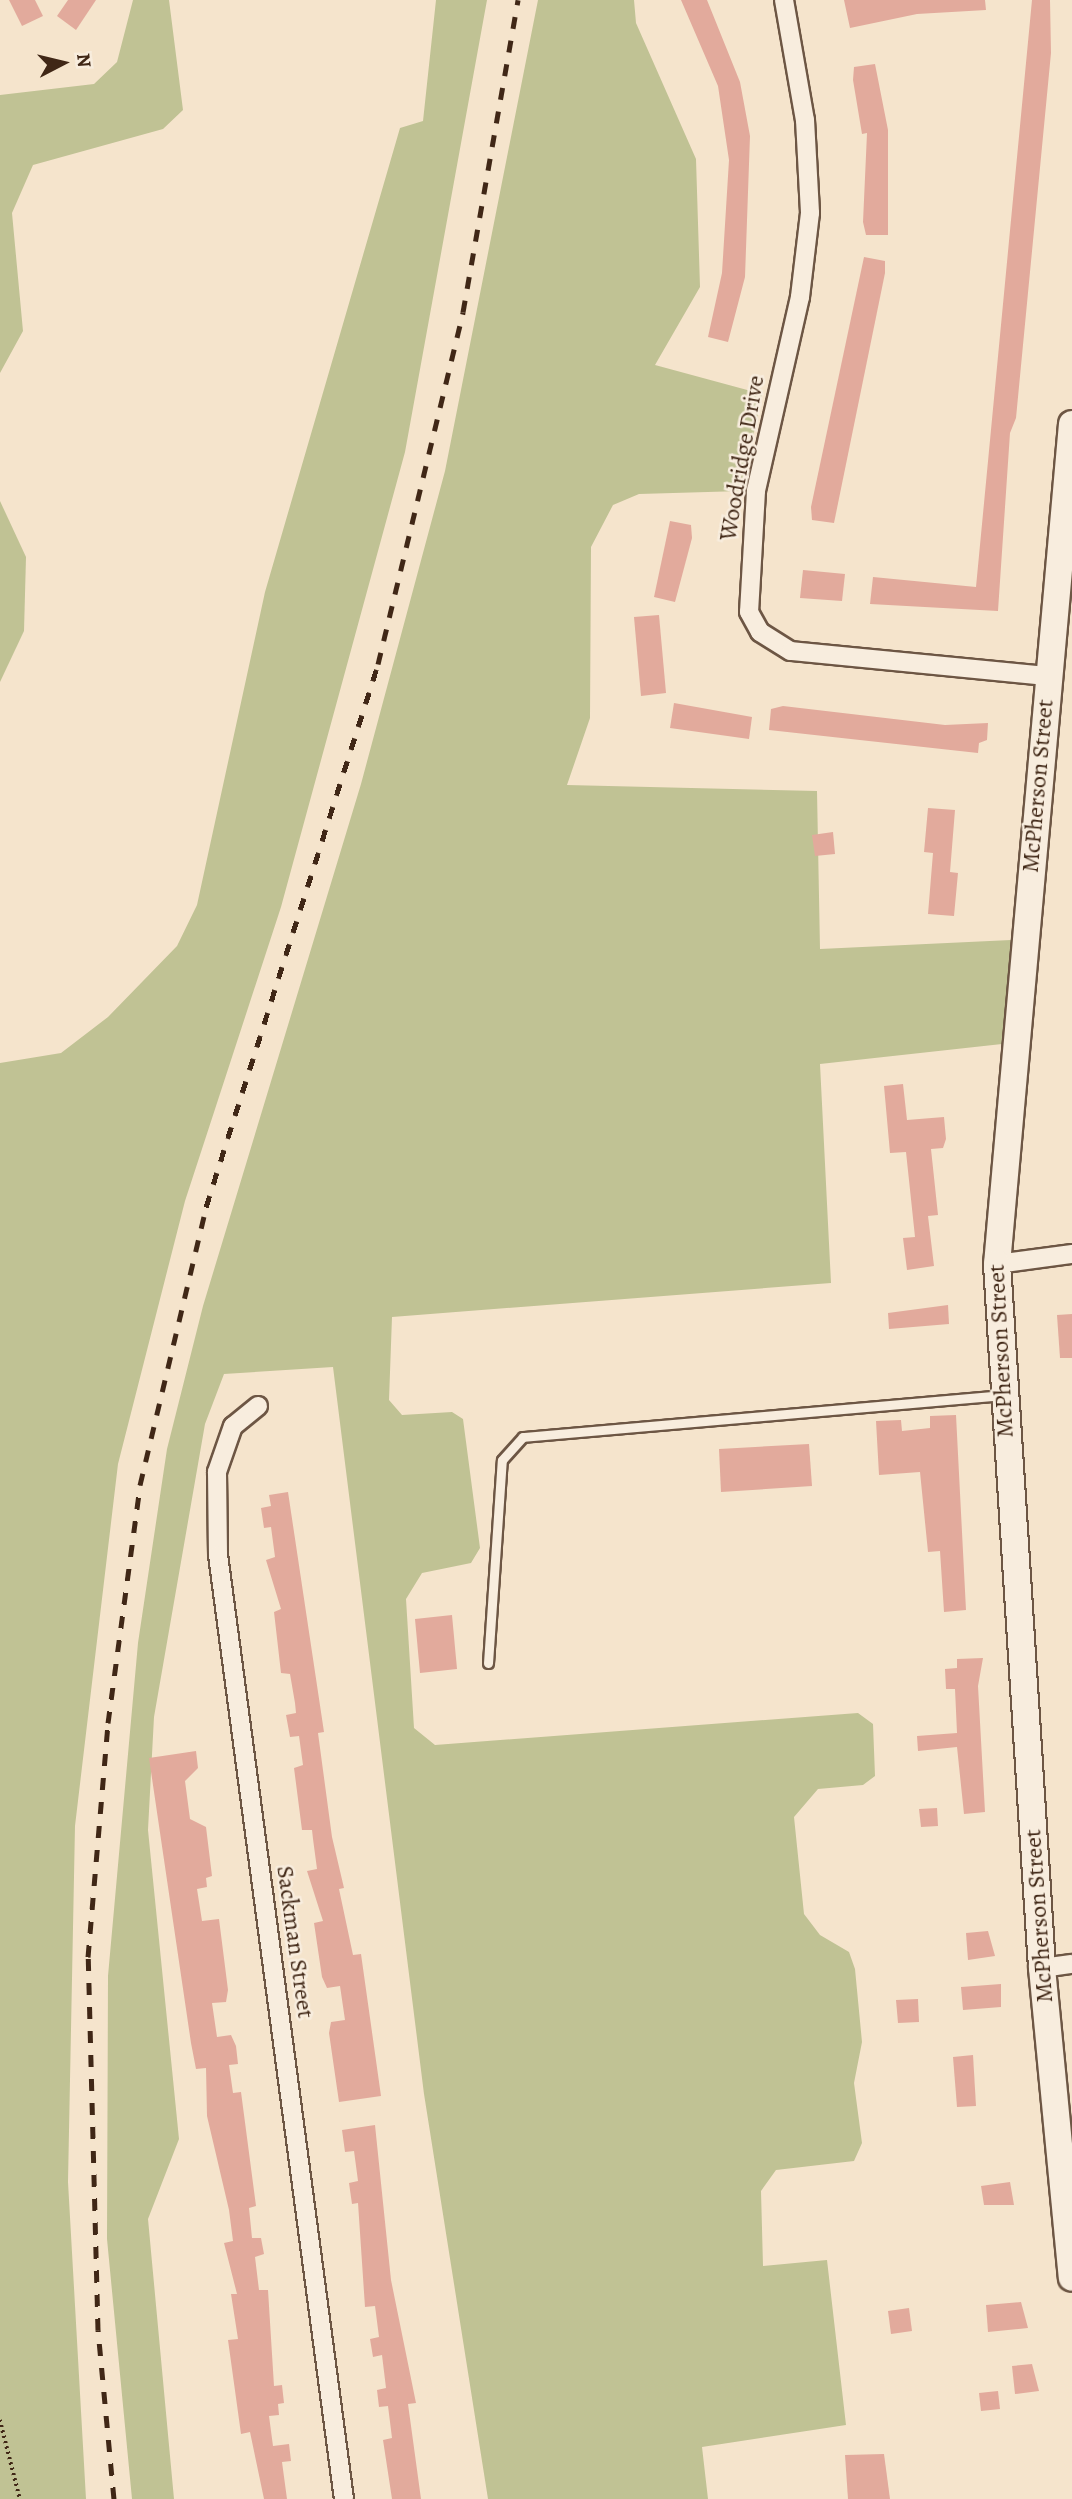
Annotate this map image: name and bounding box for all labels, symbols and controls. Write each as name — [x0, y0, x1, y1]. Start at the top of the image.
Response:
north arrow — [28, 28, 98, 98]
text: N — [70, 52, 98, 69]
street label: Woodridge Drive — [713, 373, 771, 543]
street label: McPherson Street — [1016, 698, 1060, 874]
street label: McPherson Street — [982, 1263, 1020, 1439]
street label: McPherson Street — [1019, 1828, 1059, 2004]
street label: Sackman Street — [270, 1864, 320, 2020]

